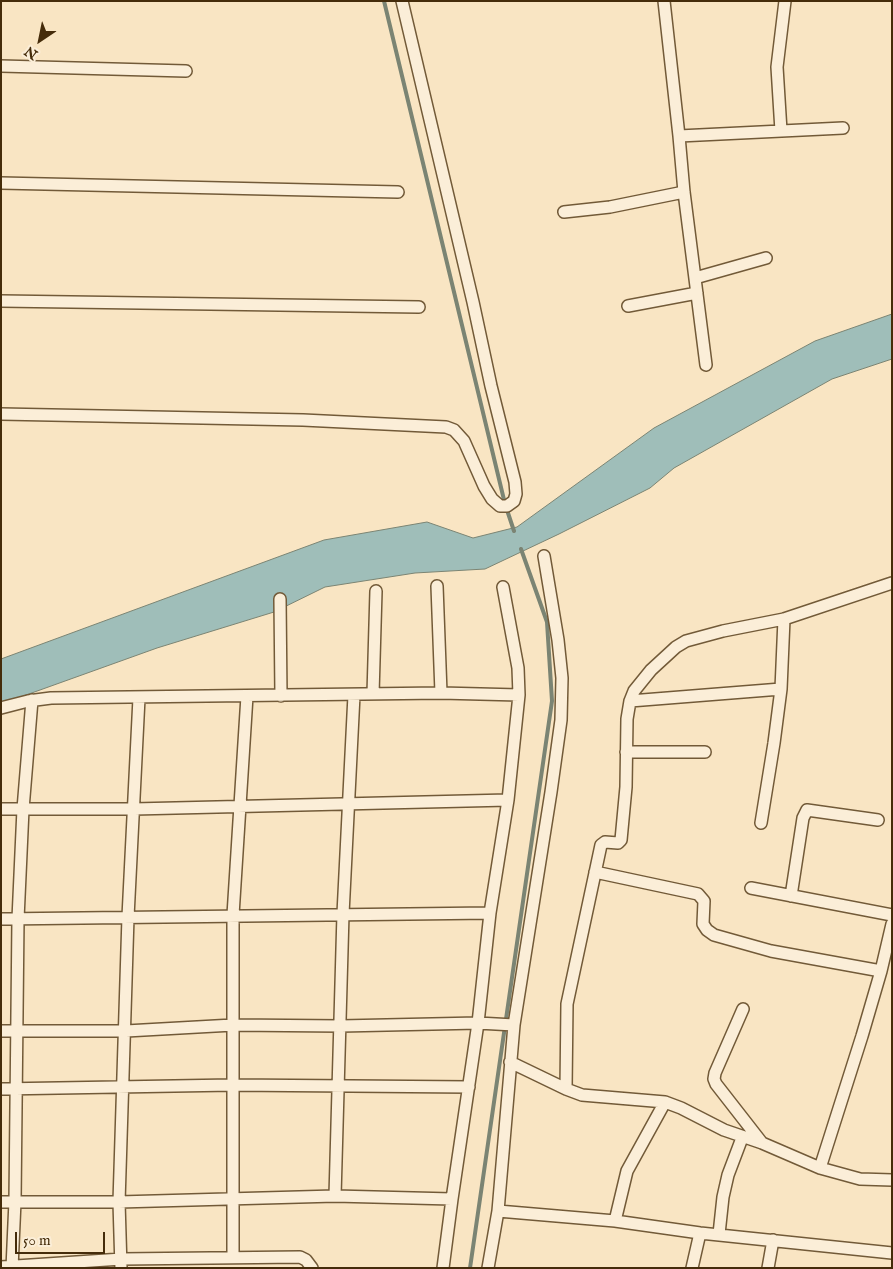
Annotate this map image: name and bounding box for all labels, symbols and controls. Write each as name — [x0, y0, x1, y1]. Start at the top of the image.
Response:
north arrow — [15, 15, 65, 65]
text: N — [22, 42, 42, 63]
scale bar — [18, 1222, 108, 1254]
text: 50 m — [23, 1231, 51, 1250]

